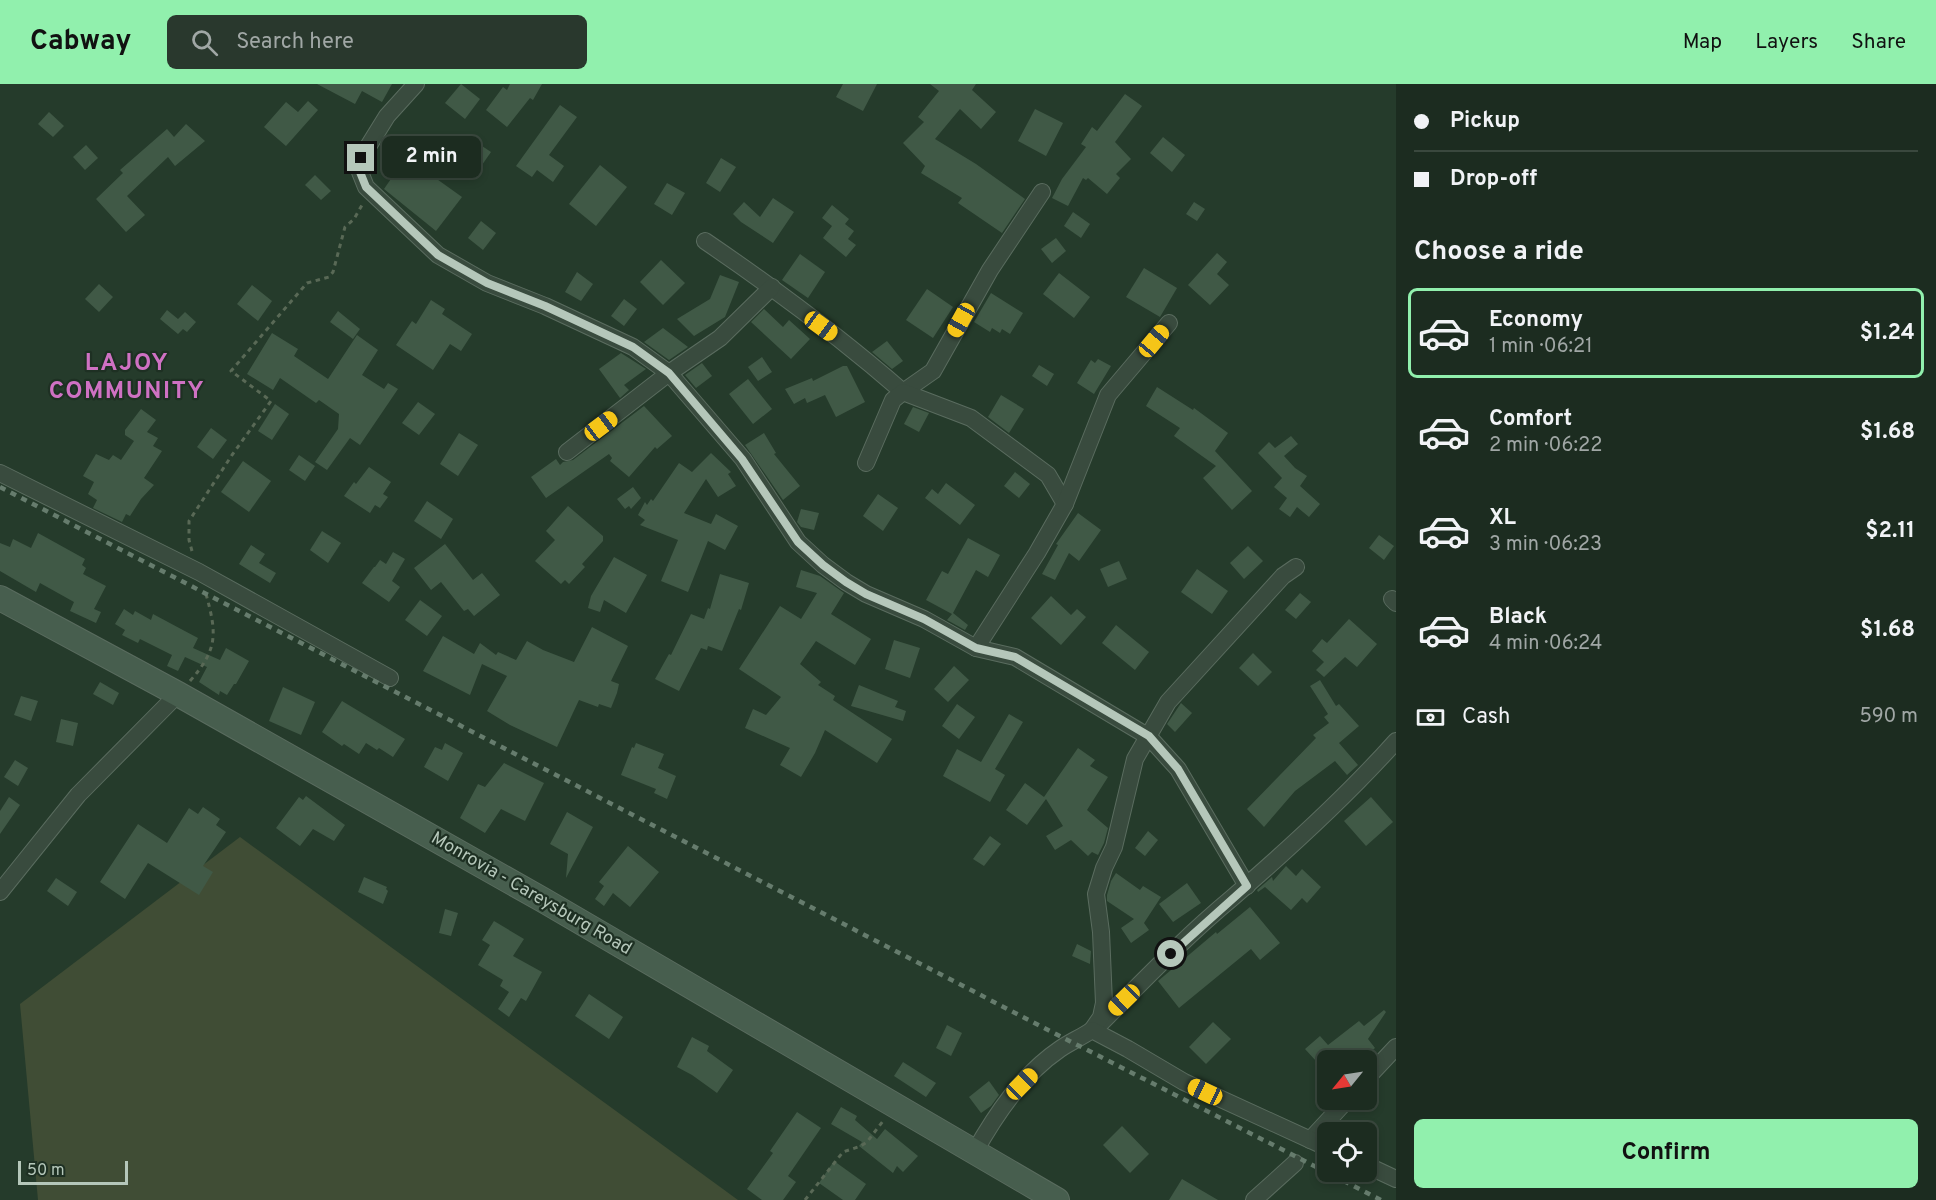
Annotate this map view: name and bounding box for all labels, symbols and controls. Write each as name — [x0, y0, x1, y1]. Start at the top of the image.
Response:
search box — [167, 15, 587, 69]
text: Cabway — [30, 24, 131, 60]
icon: search — [188, 26, 221, 59]
text: Search here — [236, 29, 354, 56]
text: Map — [1683, 29, 1722, 56]
text: Layers — [1755, 29, 1818, 56]
text: Share — [1851, 29, 1906, 56]
text: Pickup — [1450, 108, 1520, 135]
callout: 2 min — [382, 137, 481, 179]
route end — [347, 144, 374, 171]
text: 2 min — [405, 144, 458, 170]
text: Drop-off — [1450, 166, 1537, 193]
text: Choose a ride — [1414, 235, 1584, 269]
car — [944, 300, 978, 340]
icon: car — [1417, 306, 1471, 360]
text: Economy — [1489, 307, 1583, 334]
car — [801, 308, 841, 344]
text: $1.24 — [1860, 320, 1915, 347]
car — [1136, 321, 1172, 361]
text: 1 min · 06:21 — [1489, 334, 1593, 360]
district label: LAJOY COMMUNITY — [49, 349, 205, 407]
icon: car — [1417, 405, 1471, 459]
text: Comfort — [1489, 406, 1572, 433]
car — [581, 408, 621, 444]
text: $1.68 — [1860, 419, 1915, 446]
text: 2 min · 06:22 — [1489, 433, 1602, 459]
icon: car — [1417, 504, 1471, 558]
text: XL — [1489, 505, 1516, 532]
text: $2.11 — [1865, 518, 1915, 545]
text: 3 min · 06:23 — [1489, 532, 1602, 558]
icon: car — [1417, 603, 1471, 657]
text: Black — [1489, 604, 1547, 631]
text: $1.68 — [1860, 617, 1915, 644]
text: 4 min · 06:24 — [1489, 631, 1603, 657]
icon: cash — [1414, 701, 1447, 734]
text: Cash — [1462, 704, 1511, 731]
text: 590 m — [1860, 704, 1918, 730]
street label: Monrovia - Careysburg Road — [427, 827, 635, 961]
route start — [1157, 940, 1184, 967]
car — [1105, 981, 1143, 1019]
north arrow — [1317, 1050, 1377, 1110]
map controls — [1317, 1050, 1377, 1182]
car — [1003, 1065, 1041, 1103]
car — [1185, 1076, 1225, 1108]
button: Confirm — [1414, 1119, 1918, 1188]
button: locate — [1317, 1122, 1377, 1182]
scale bar — [18, 1158, 128, 1186]
text: 50 m — [27, 1161, 65, 1181]

